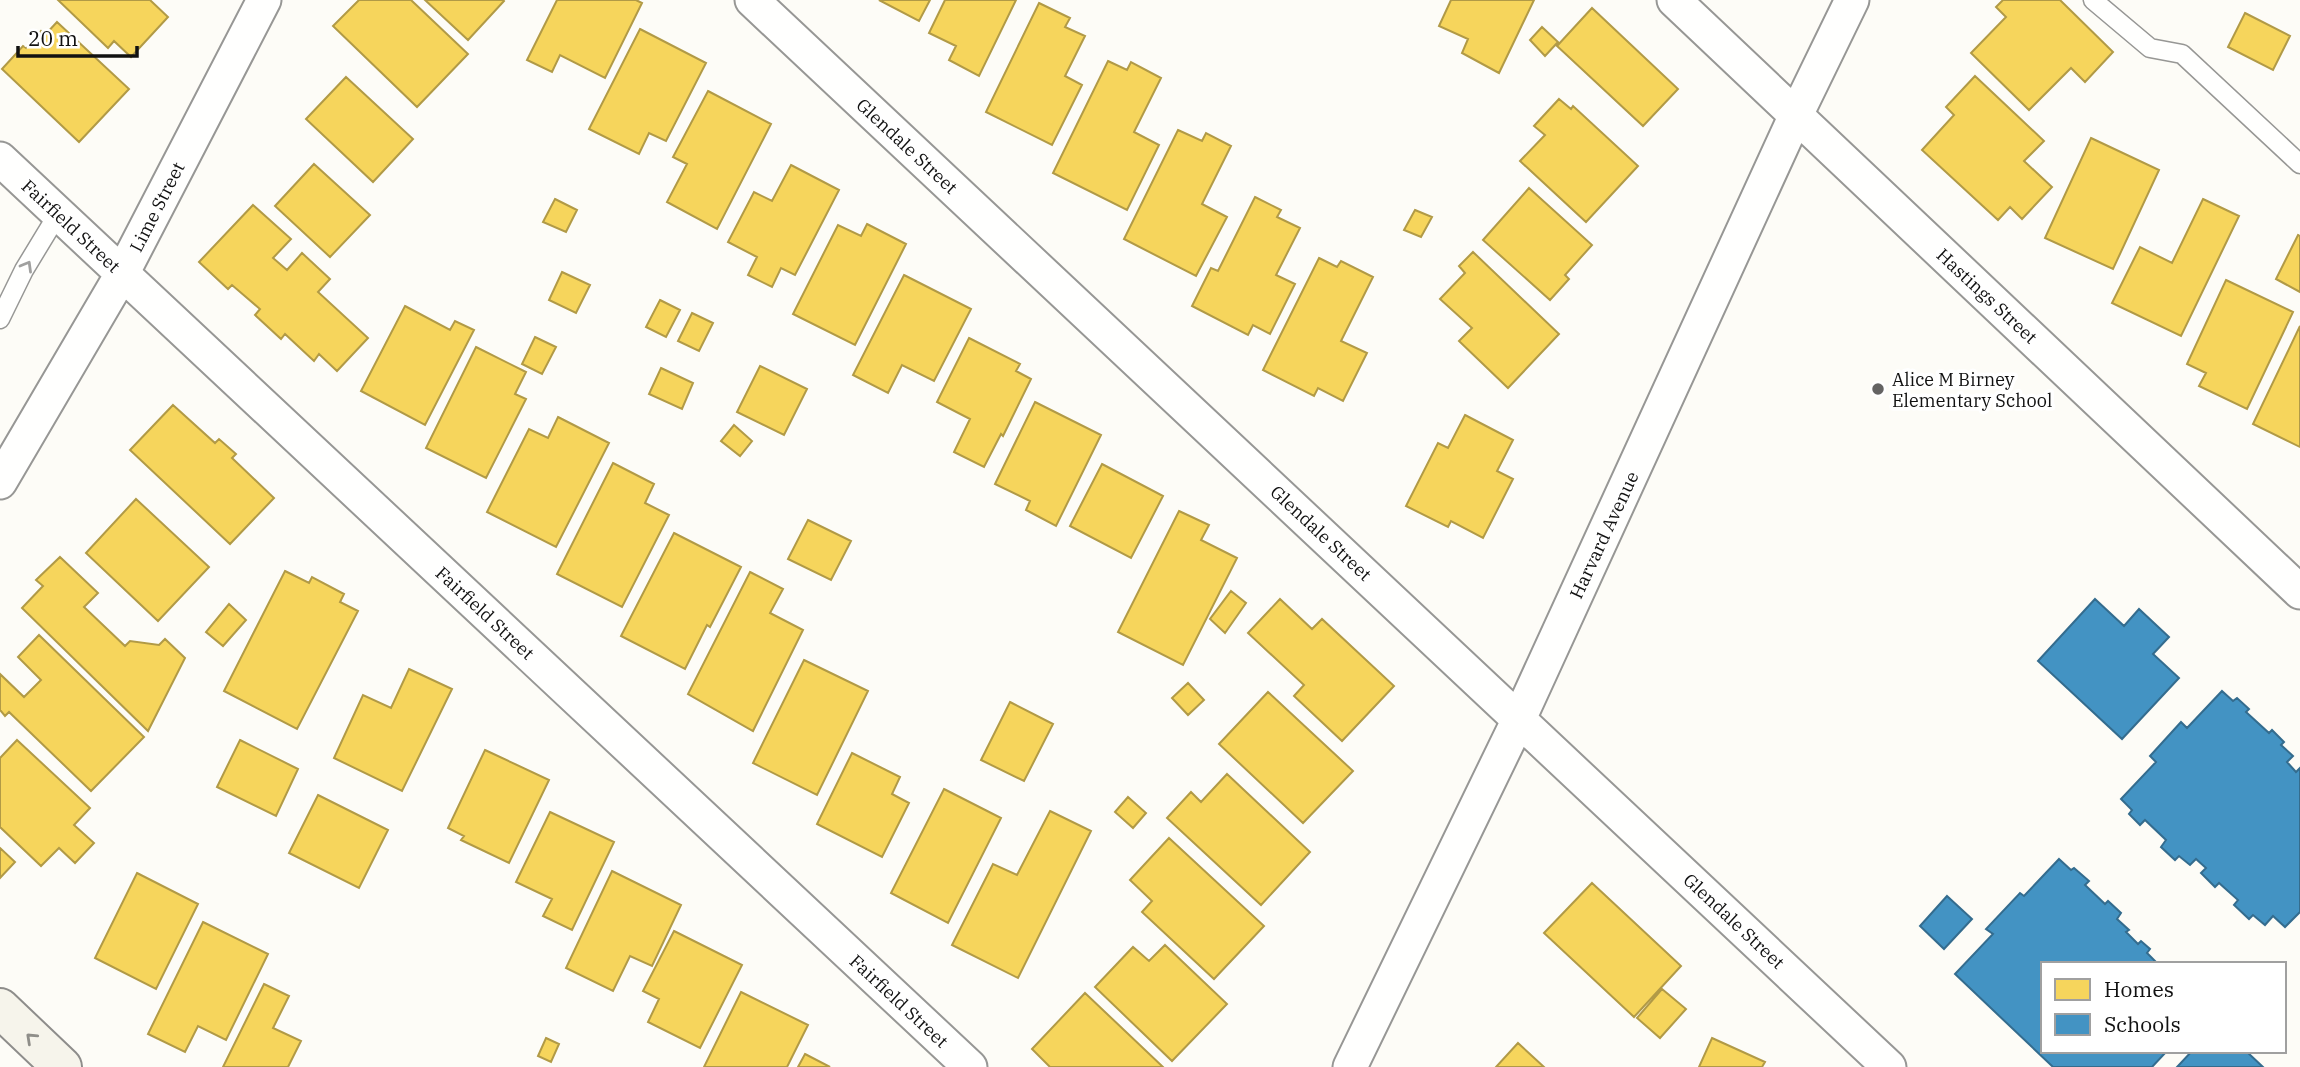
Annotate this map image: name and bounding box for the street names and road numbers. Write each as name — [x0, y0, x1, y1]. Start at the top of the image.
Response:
street label: Glendale Street — [852, 93, 962, 199]
street label: Lime Street — [125, 158, 189, 256]
street label: Fairfield Street — [17, 174, 125, 278]
street label: Hastings Street — [1932, 243, 2042, 349]
street label: Harvard Avenue — [1564, 468, 1644, 602]
street label: Glendale Street — [1266, 480, 1376, 586]
street label: Fairfield Street — [431, 561, 539, 665]
street label: Glendale Street — [1679, 868, 1789, 974]
street label: Fairfield Street — [845, 949, 953, 1053]

